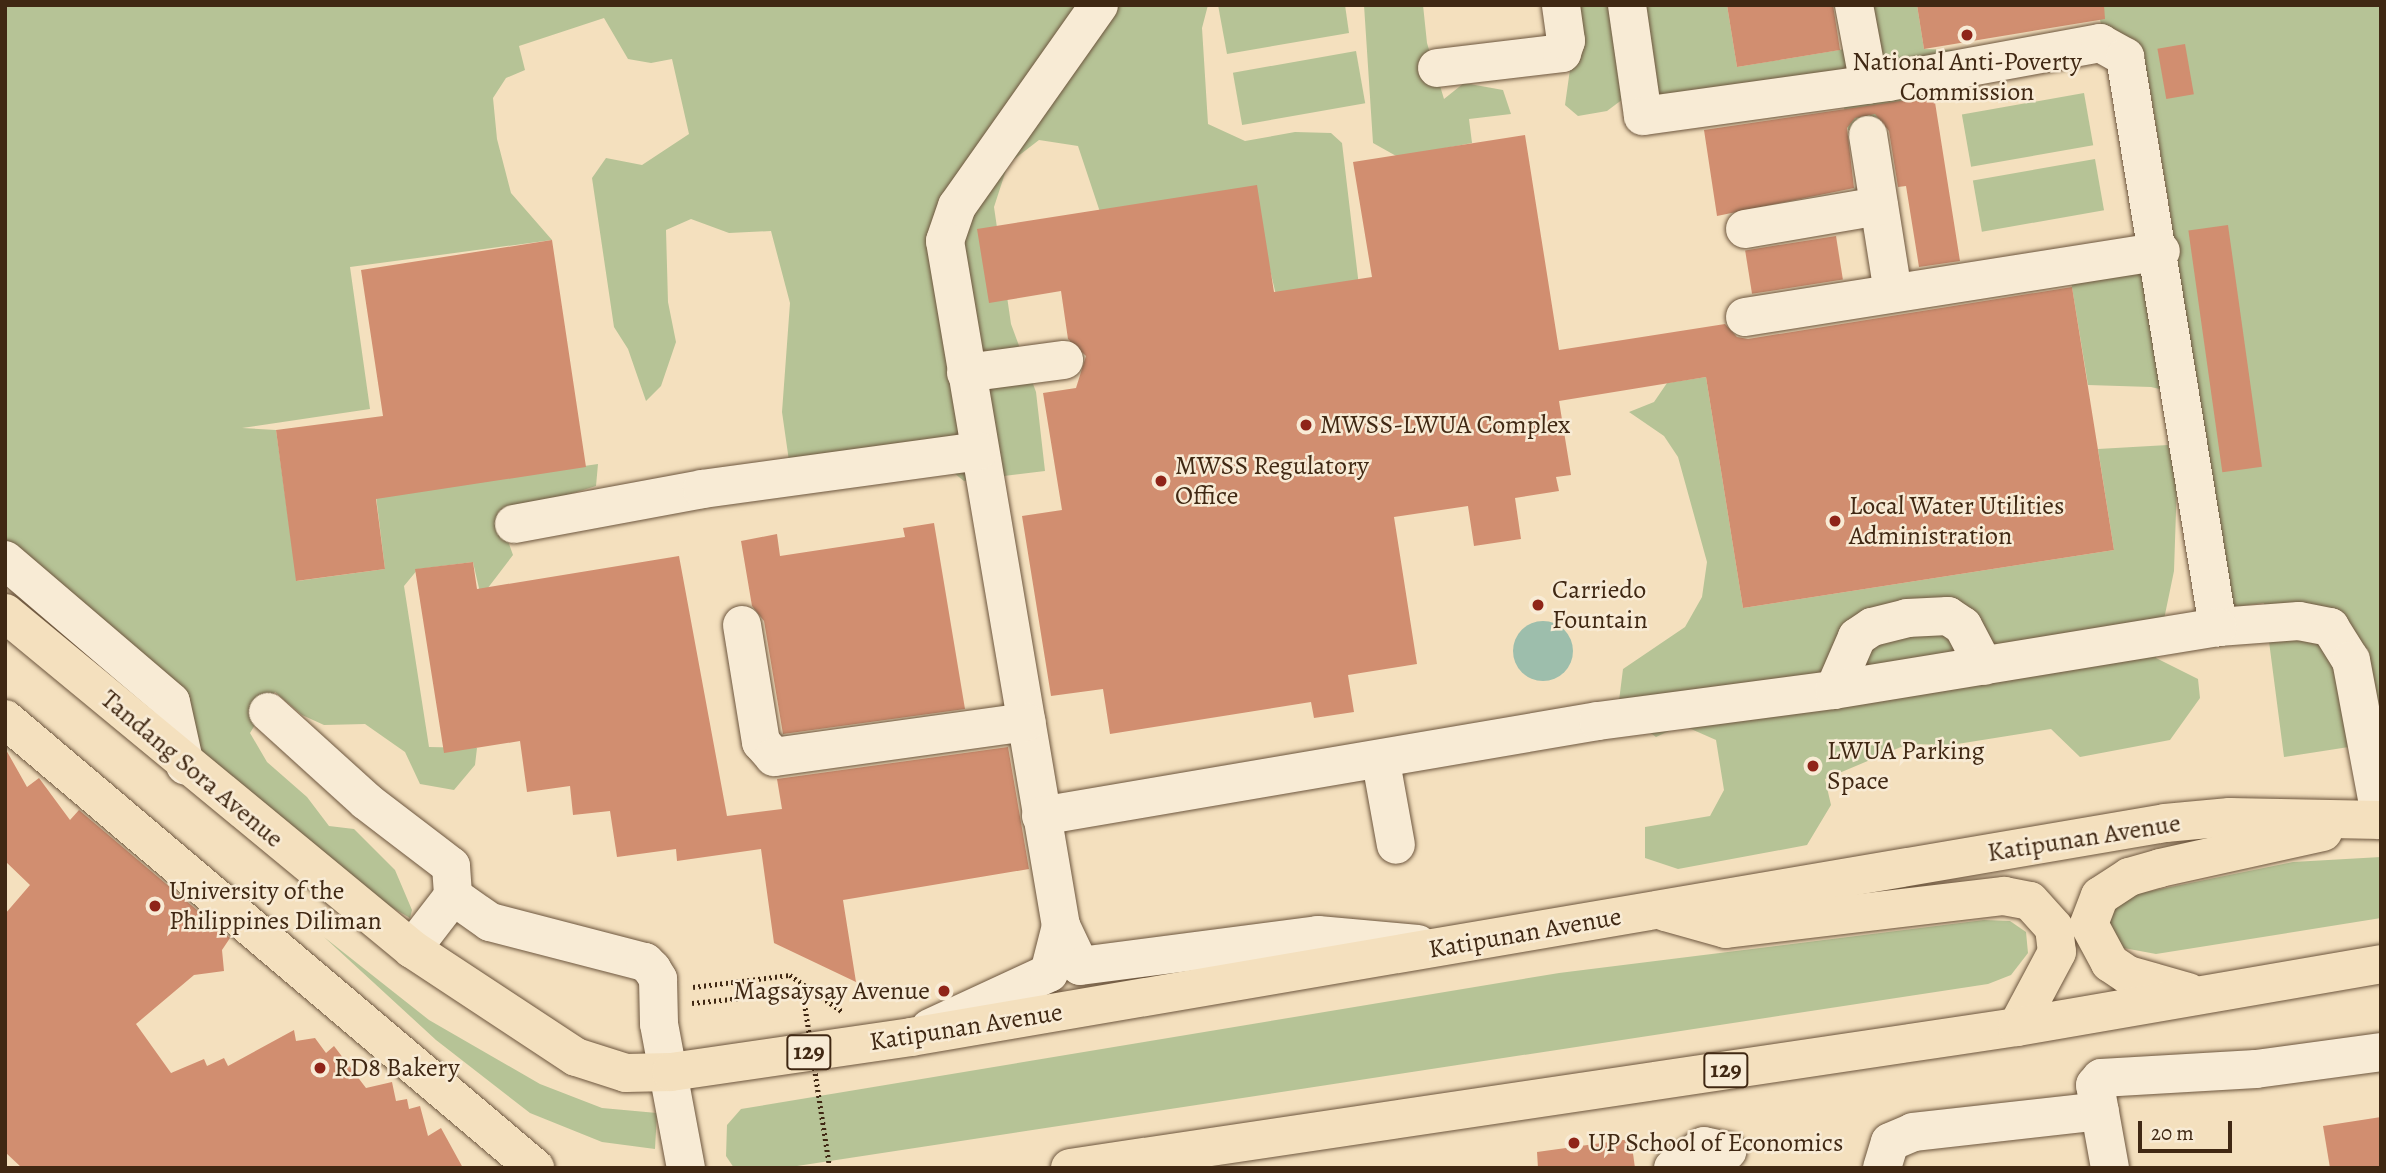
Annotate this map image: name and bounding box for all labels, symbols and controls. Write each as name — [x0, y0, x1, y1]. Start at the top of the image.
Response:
marker: National Anti-Poverty Commission — [1959, 27, 1975, 43]
place label: National Anti-Poverty Commission — [1852, 46, 2082, 108]
place label: MWSS-LWUA Complex — [1320, 409, 1570, 441]
marker: MWSS-LWUA Complex — [1298, 417, 1314, 433]
place label: MWSS Regulatory Office — [1175, 450, 1369, 512]
marker: MWSS Regulatory Office — [1153, 473, 1169, 489]
place label: Local Water Utilities Administration — [1849, 490, 2064, 552]
marker: Local Water Utilities Administration — [1827, 513, 1843, 529]
place label: Carriedo Fountain — [1552, 574, 1648, 636]
marker: Carriedo Fountain — [1530, 597, 1546, 613]
street label: Tandang Sora Avenue — [95, 684, 289, 854]
place label: LWUA Parking Space — [1827, 735, 1985, 796]
marker: LWUA Parking Space — [1805, 758, 1821, 774]
street label: Katipunan Avenue — [1985, 807, 2183, 869]
place label: University of the Philippines Diliman — [169, 875, 382, 936]
marker: University of the Philippines Diliman — [147, 898, 163, 914]
street label: Katipunan Avenue — [1426, 901, 1624, 965]
place label: Magsaysay Avenue — [733, 975, 930, 1007]
marker: Magsaysay Avenue — [936, 983, 952, 999]
street label: Katipunan Avenue — [867, 996, 1065, 1058]
road number: 129 — [786, 1032, 832, 1072]
road number: 129 — [1703, 1050, 1749, 1090]
place label: RD8 Bakery — [334, 1052, 460, 1084]
marker: RD8 Bakery — [312, 1060, 328, 1076]
scale bar — [2141, 1106, 2236, 1150]
text: 20 m — [2151, 1119, 2194, 1147]
place label: UP School of Economics — [1588, 1127, 1843, 1159]
marker: UP School of Economics — [1566, 1135, 1582, 1151]

